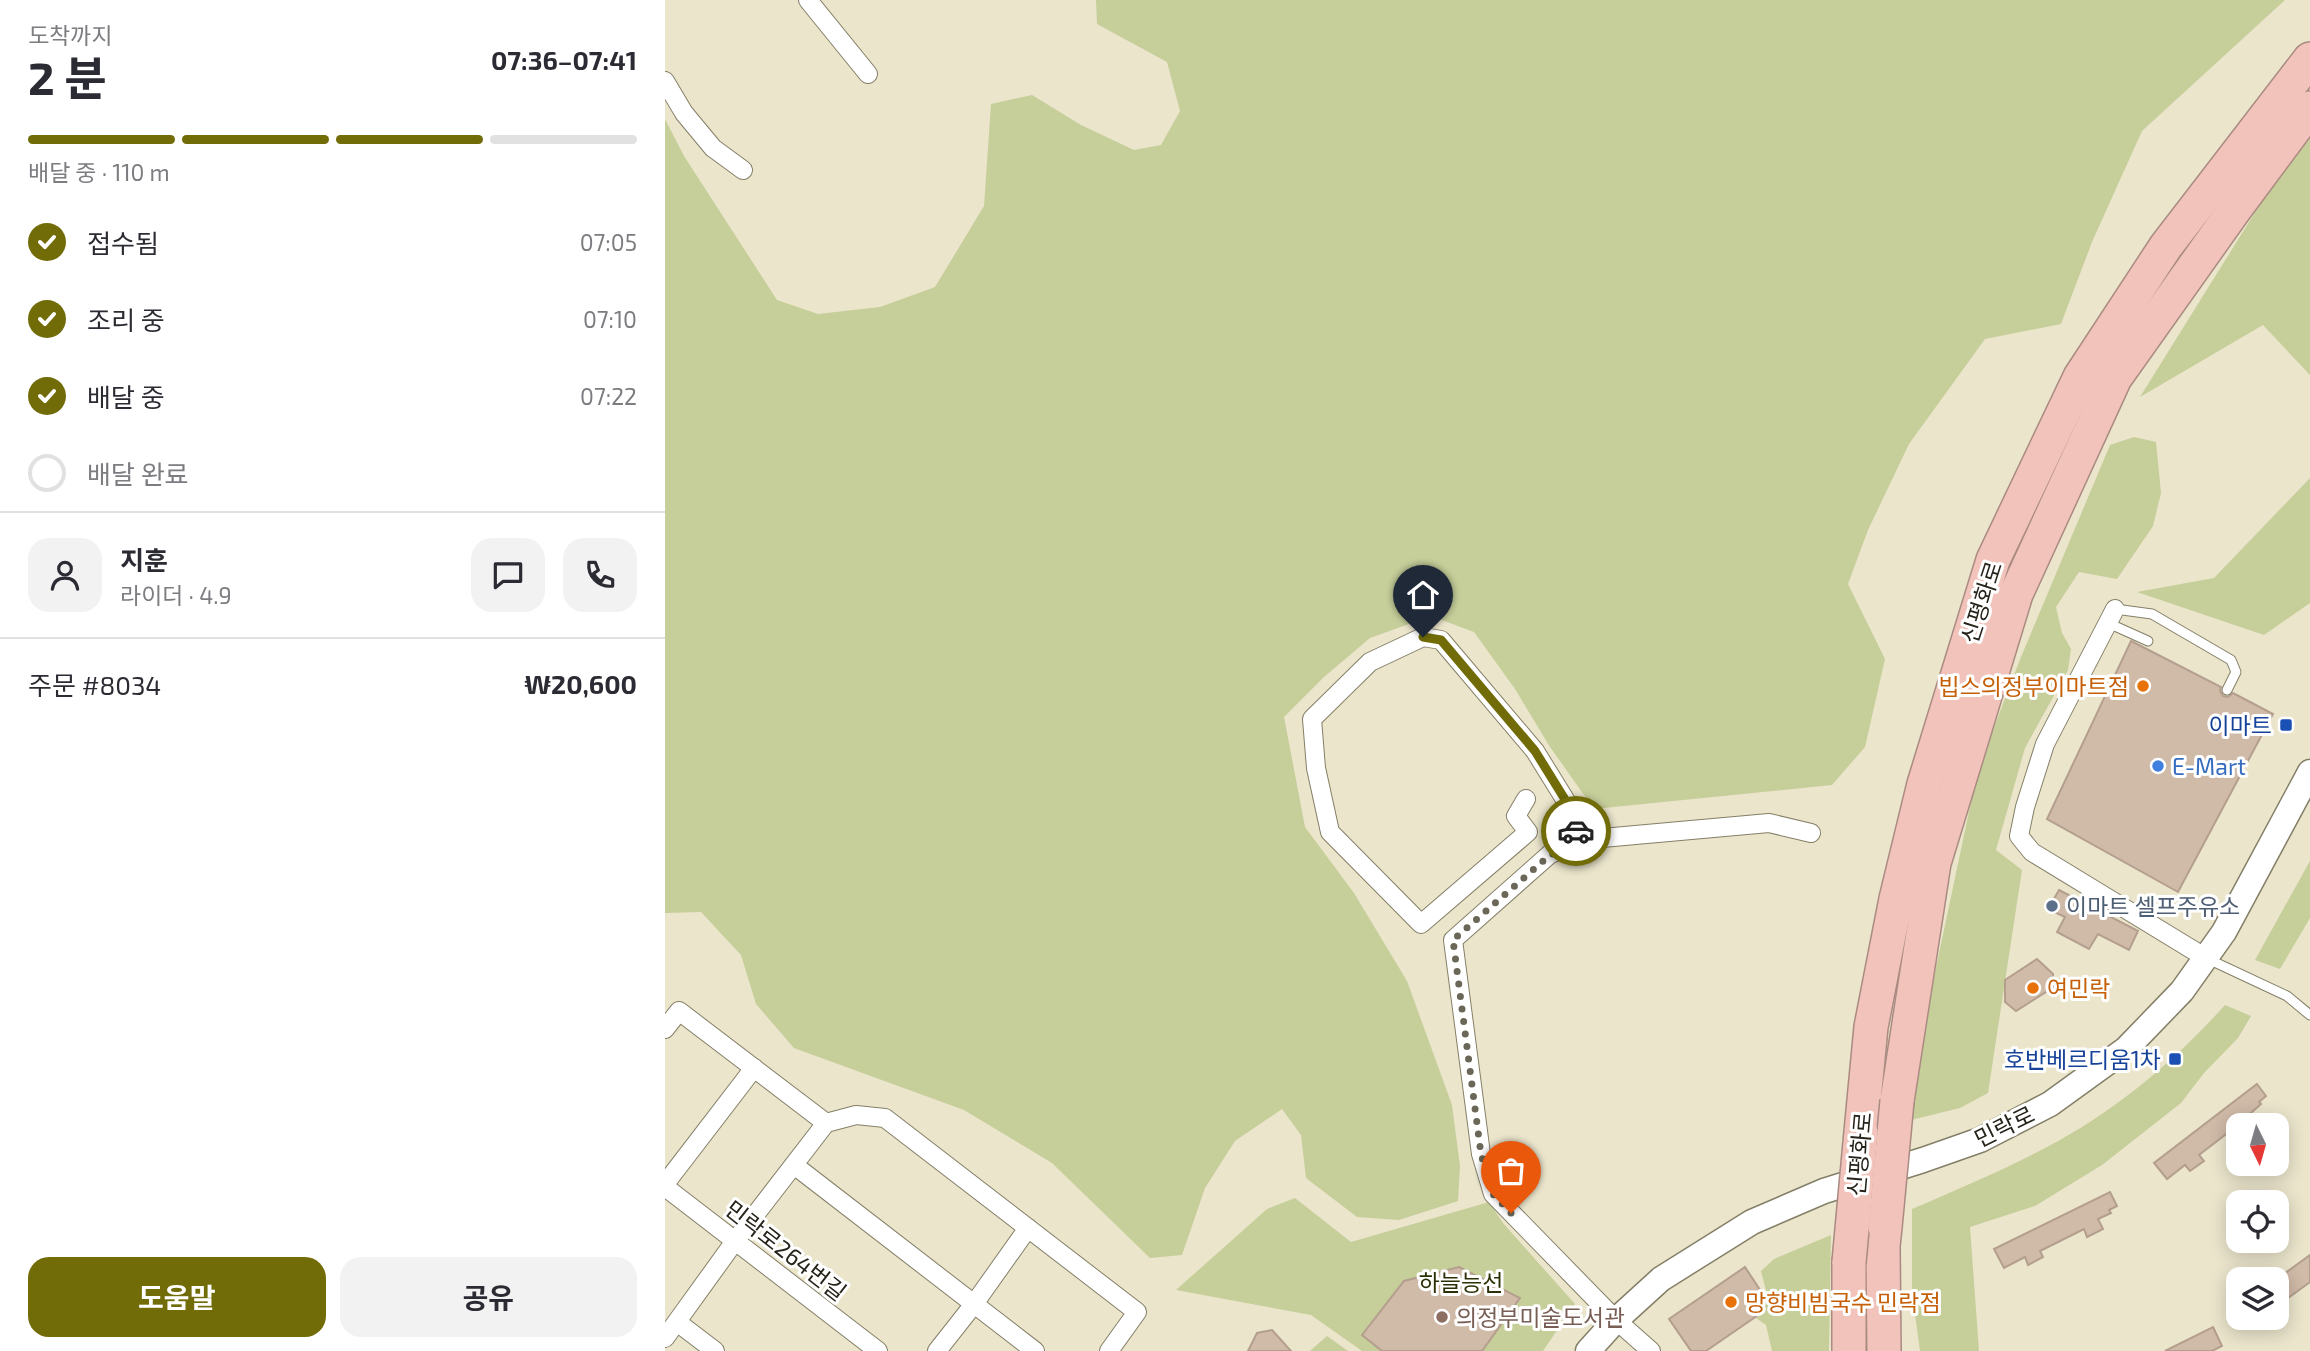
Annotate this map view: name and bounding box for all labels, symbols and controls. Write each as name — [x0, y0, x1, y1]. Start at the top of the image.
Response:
text: 도착까지 — [28, 21, 113, 49]
text: 07:36–07:41 — [491, 44, 637, 75]
text: 2 분 — [28, 49, 107, 104]
text: 배달 중 · 110 m — [28, 158, 170, 186]
icon: check — [28, 223, 66, 261]
text: 접수됨 — [87, 227, 159, 258]
text: 07:05 — [580, 228, 637, 256]
icon: check — [28, 300, 66, 338]
text: 조리 중 — [87, 304, 165, 335]
text: 07:10 — [583, 305, 637, 333]
icon: check — [28, 377, 66, 415]
text: 배달 중 — [87, 381, 165, 412]
text: 07:22 — [580, 382, 637, 410]
text: 배달 완료 — [87, 458, 188, 489]
button: person — [28, 538, 102, 612]
button: chat — [471, 538, 545, 612]
button: phone — [563, 538, 637, 612]
text: 지훈 — [120, 544, 168, 575]
street label: 신평화로 — [1955, 557, 2007, 647]
pin — [1393, 565, 1453, 637]
icon: home — [1404, 576, 1442, 614]
text: 라이더 · 4.9 — [120, 581, 232, 609]
text: ₩20,600 — [524, 668, 637, 699]
text: 주문 #8034 — [28, 669, 161, 700]
place label: 빕스의정부이마트점 — [1939, 672, 2129, 700]
marker: 빕스의정부이마트점 — [2135, 678, 2151, 694]
place label: 이마트 — [2209, 711, 2272, 739]
marker: 이마트 — [2278, 717, 2294, 733]
place label: E-Mart — [2172, 752, 2246, 780]
marker: E-Mart — [2150, 758, 2166, 774]
courier — [1541, 796, 1611, 866]
icon: car — [1557, 812, 1595, 850]
place label: 이마트 셀프주유소 — [2066, 892, 2240, 920]
marker: 이마트 셀프주유소 — [2044, 898, 2060, 914]
place label: 여민락 — [2047, 974, 2110, 1002]
marker: 여민락 — [2025, 980, 2041, 996]
place label: 호반베르디움1차 — [2004, 1045, 2161, 1073]
marker: 호반베르디움1차 — [2167, 1051, 2183, 1067]
street label: 민락로 — [1969, 1100, 2039, 1152]
street label: 신평화로 — [1841, 1111, 1877, 1197]
north arrow — [2226, 1113, 2289, 1176]
map controls — [2226, 1113, 2289, 1330]
pin — [1481, 1141, 1541, 1213]
icon: bag — [1492, 1152, 1530, 1190]
button: locate — [2226, 1190, 2289, 1253]
street label: 민락로264번길 — [720, 1194, 852, 1306]
button: 도움말 — [28, 1257, 326, 1337]
button: 공유 — [340, 1257, 637, 1337]
button: layers — [2226, 1267, 2289, 1330]
park label: 하늘능선 — [1419, 1268, 1503, 1296]
place label: 망향비빔국수 민락점 — [1745, 1288, 1941, 1316]
marker: 망향비빔국수 민락점 — [1723, 1294, 1739, 1310]
place label: 의정부미술도서관 — [1456, 1303, 1625, 1331]
marker: 의정부미술도서관 — [1434, 1309, 1450, 1325]

